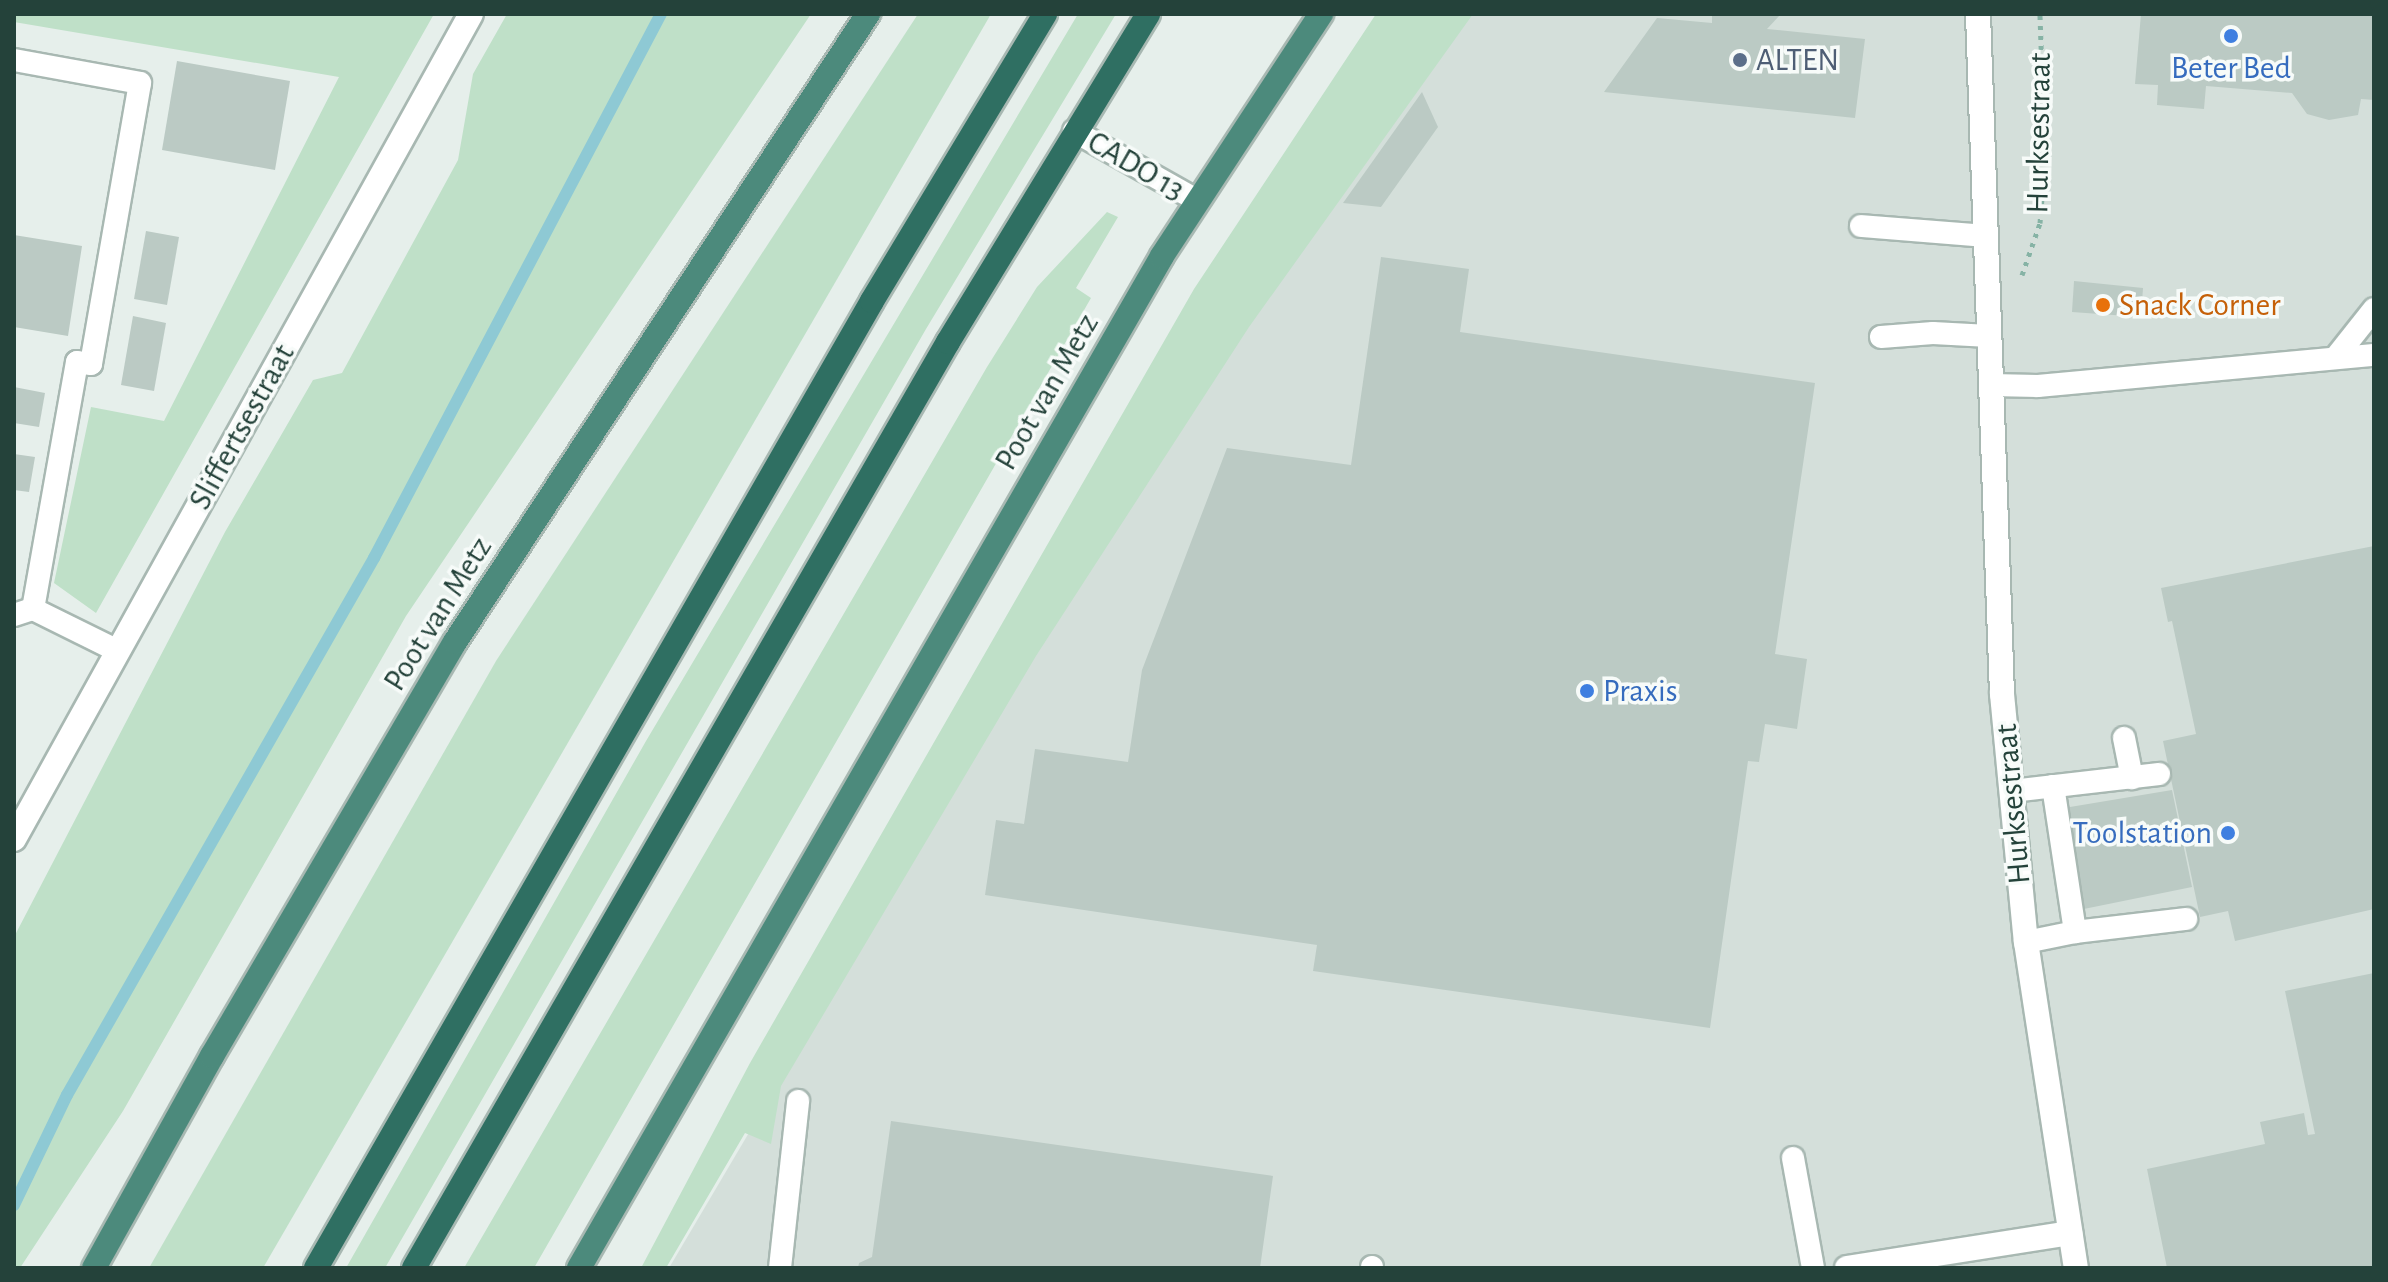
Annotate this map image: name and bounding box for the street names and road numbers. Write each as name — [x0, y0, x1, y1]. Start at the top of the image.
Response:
street label: Hurksestraat — [2018, 52, 2060, 214]
street label: CADO 13 — [1081, 123, 1191, 209]
street label: Poot van Metz — [987, 307, 1107, 477]
street label: Sliffertsestraat — [181, 338, 303, 516]
street label: Poot van Metz — [376, 530, 500, 698]
street label: Hurksestraat — [1987, 722, 2039, 886]

